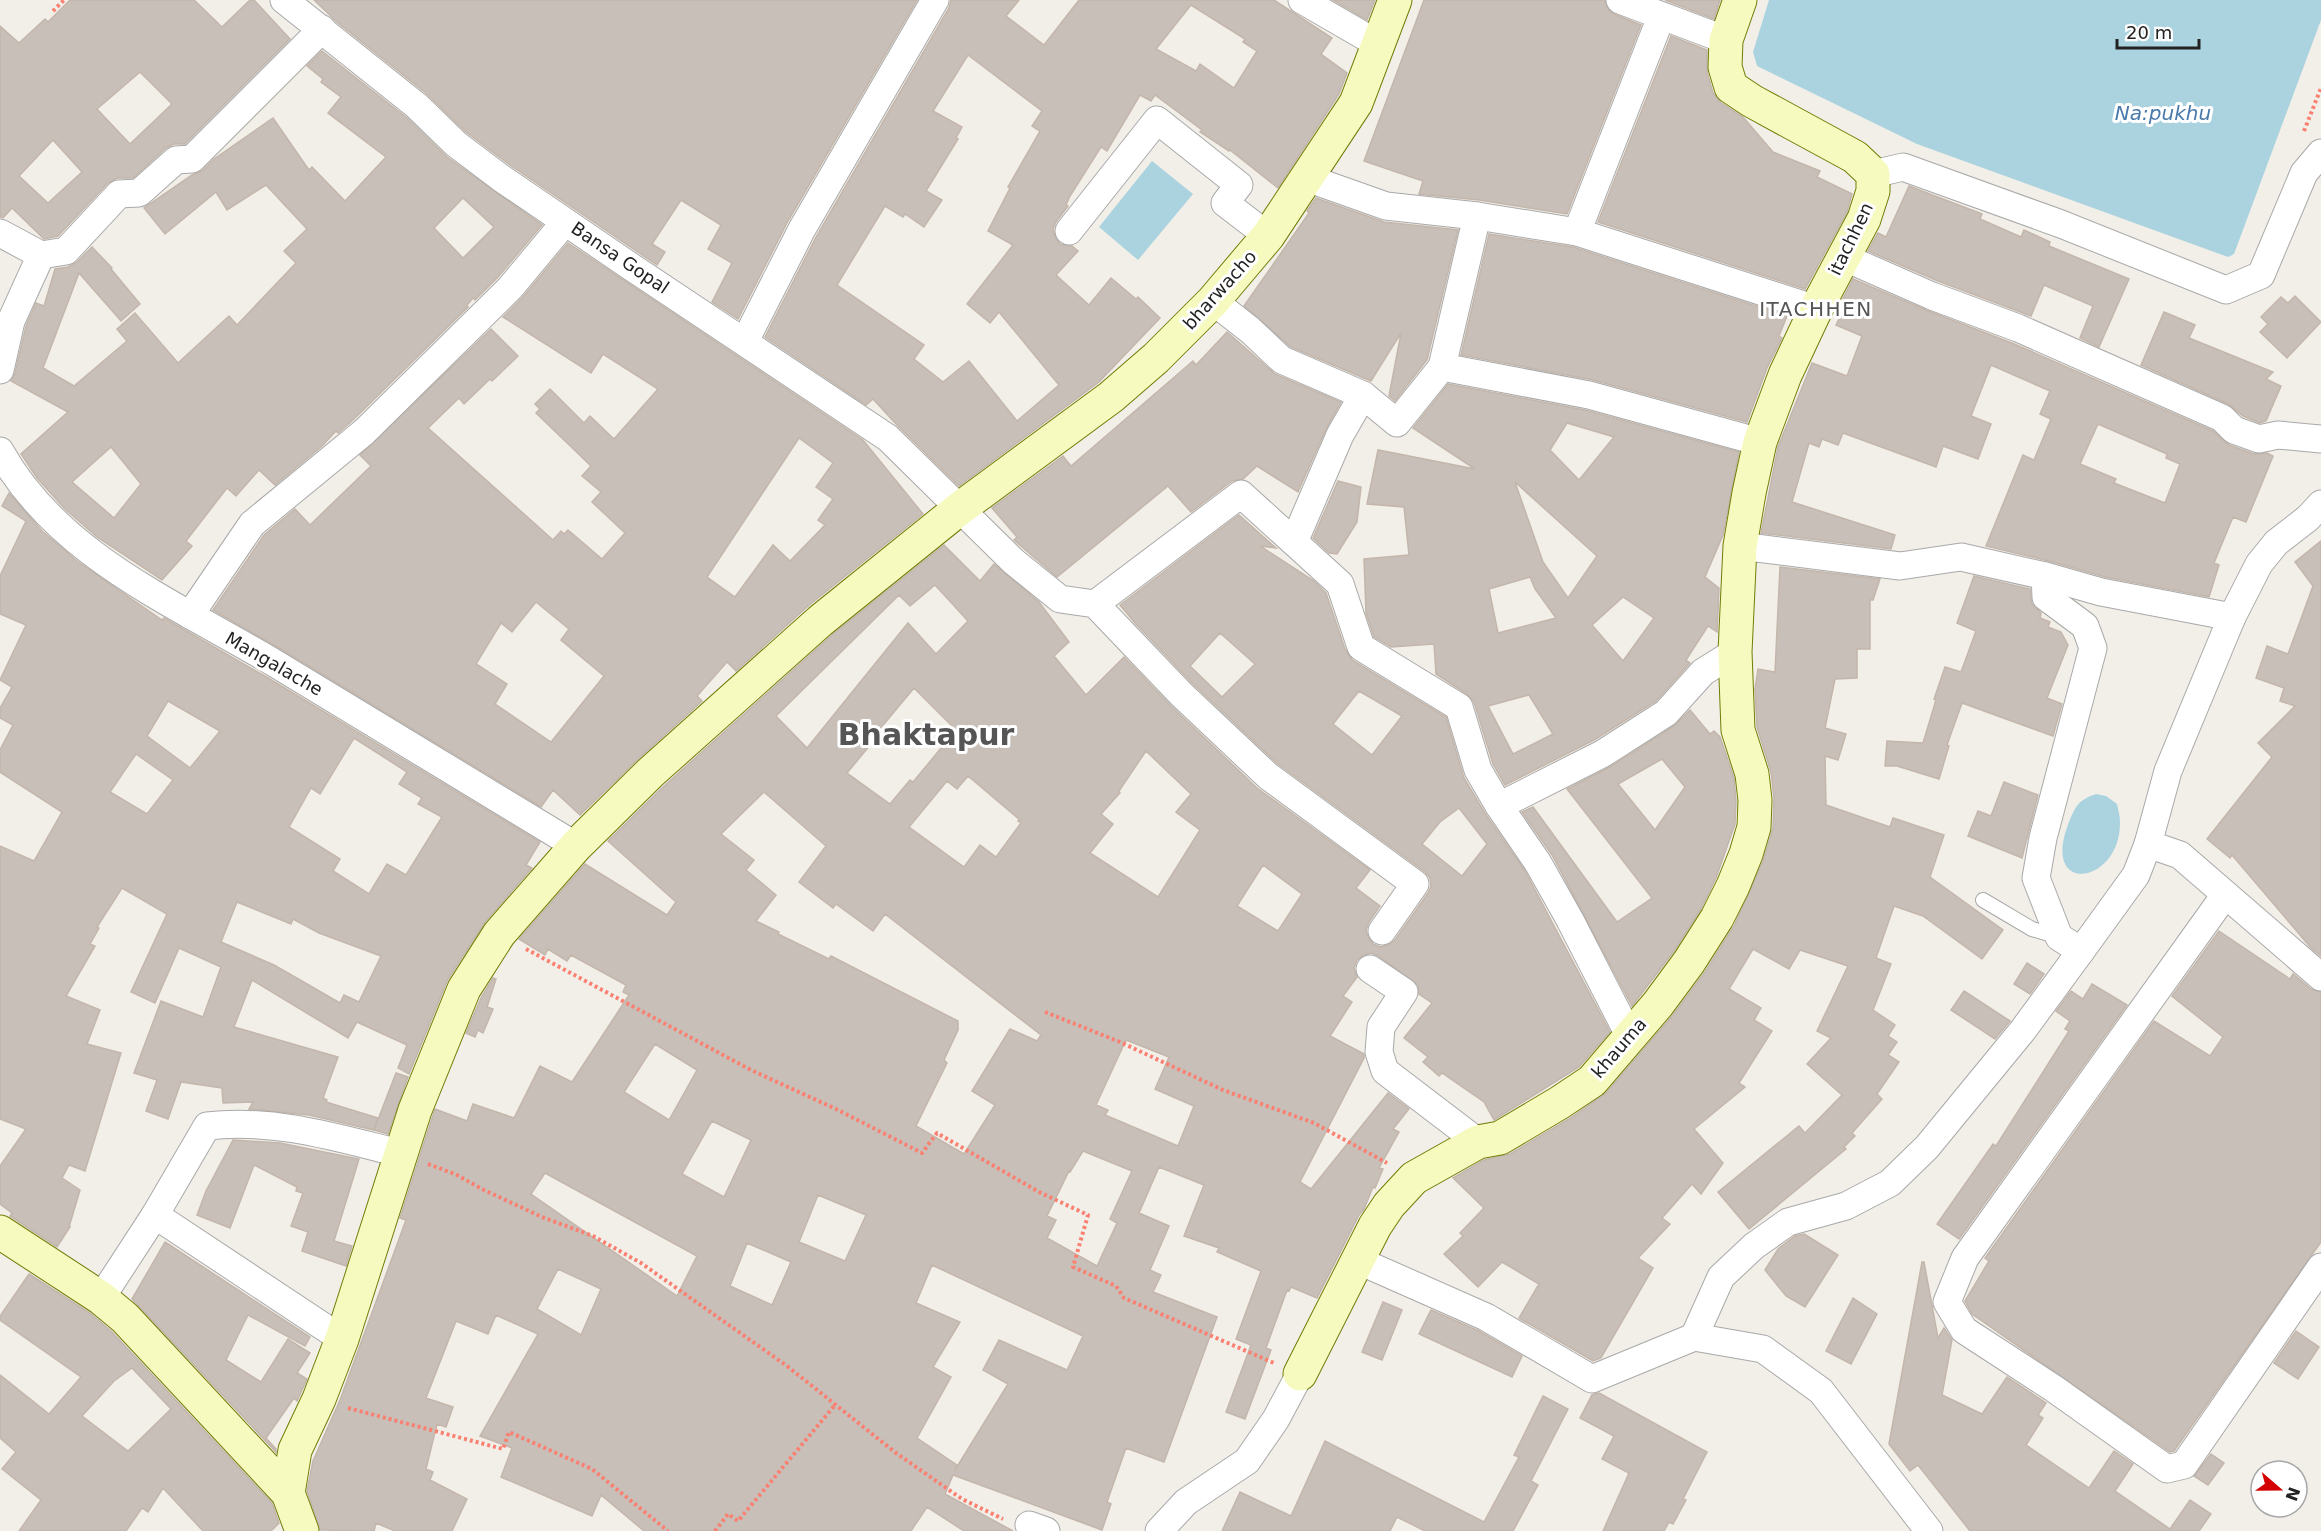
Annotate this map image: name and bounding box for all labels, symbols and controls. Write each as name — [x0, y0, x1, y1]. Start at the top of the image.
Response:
scale bar — [2117, 12, 2200, 50]
text: 20 m — [2126, 22, 2172, 43]
water label: Na:pukhu — [2115, 101, 2211, 125]
street label: itachhen — [1824, 199, 1877, 279]
street label: Bansa Gopal — [567, 217, 673, 298]
street label: bharwacho — [1179, 246, 1261, 334]
district label: ITACHHEN — [1759, 297, 1873, 321]
street label: Mangalache — [222, 627, 327, 700]
district label: Bhaktapur — [838, 717, 1015, 752]
street label: khauma — [1587, 1013, 1650, 1082]
north arrow — [2249, 1459, 2309, 1519]
text: N — [2281, 1484, 2304, 1504]

